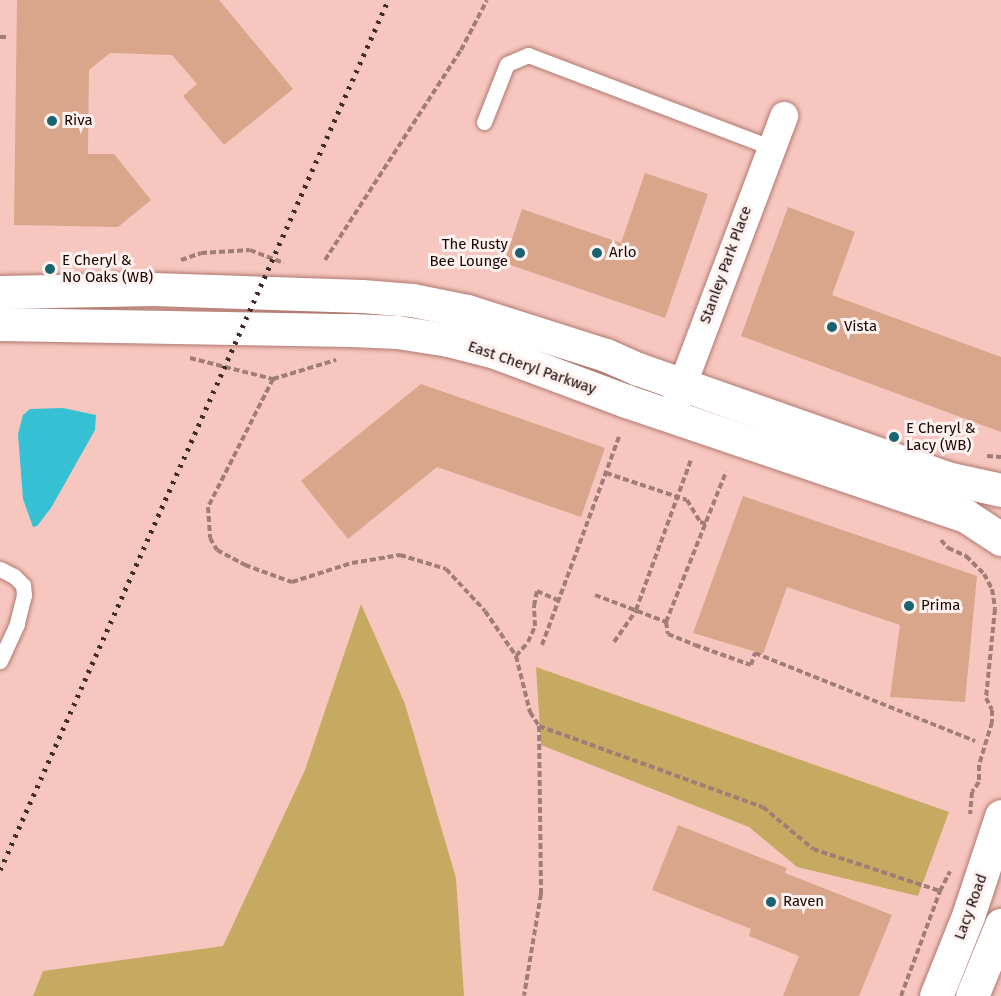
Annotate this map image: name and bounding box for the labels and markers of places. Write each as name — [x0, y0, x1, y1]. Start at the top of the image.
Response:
place label: Riva — [64, 112, 93, 130]
marker: Riva — [45, 114, 59, 128]
place label: The Rusty Bee Lounge — [429, 235, 508, 270]
place label: Arlo — [609, 244, 636, 262]
marker: The Rusty Bee Lounge — [513, 246, 527, 260]
marker: Arlo — [590, 246, 604, 260]
place label: E Cheryl & No Oaks (WB) — [62, 251, 153, 286]
marker: E Cheryl & No Oaks (WB) — [43, 262, 57, 276]
place label: Vista — [844, 318, 877, 336]
marker: Vista — [825, 320, 839, 334]
place label: E Cheryl & Lacy (WB) — [906, 419, 976, 454]
marker: E Cheryl & Lacy (WB) — [887, 430, 901, 444]
place label: Prima — [921, 597, 960, 615]
marker: Prima — [902, 599, 916, 613]
place label: Raven — [783, 893, 824, 911]
marker: Raven — [764, 895, 778, 909]

